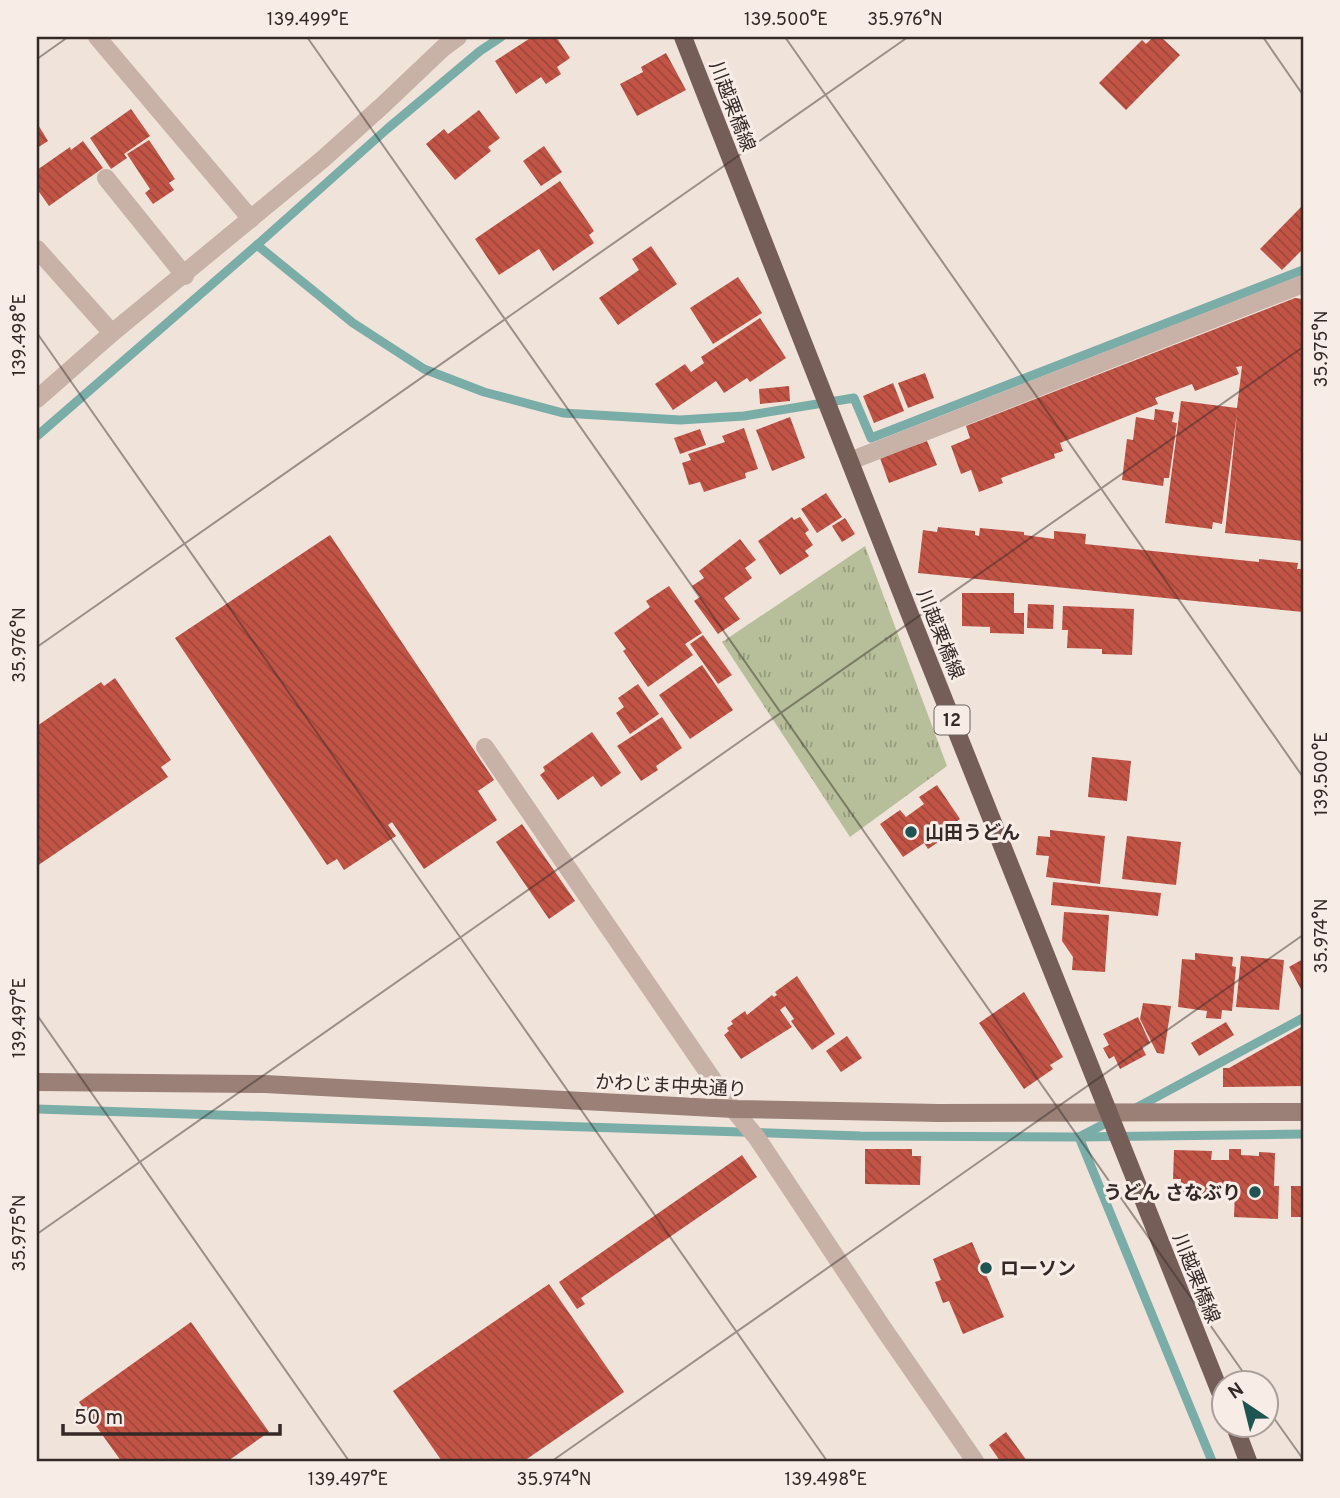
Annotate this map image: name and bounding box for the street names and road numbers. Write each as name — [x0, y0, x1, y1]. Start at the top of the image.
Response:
street label: 川越栗橋線 — [703, 58, 759, 155]
street label: 川越栗橋線 — [910, 586, 968, 683]
road number: 12 — [934, 706, 970, 734]
street label: かわじま中央通り — [594, 1071, 747, 1103]
street label: 川越栗橋線 — [1166, 1230, 1224, 1327]

